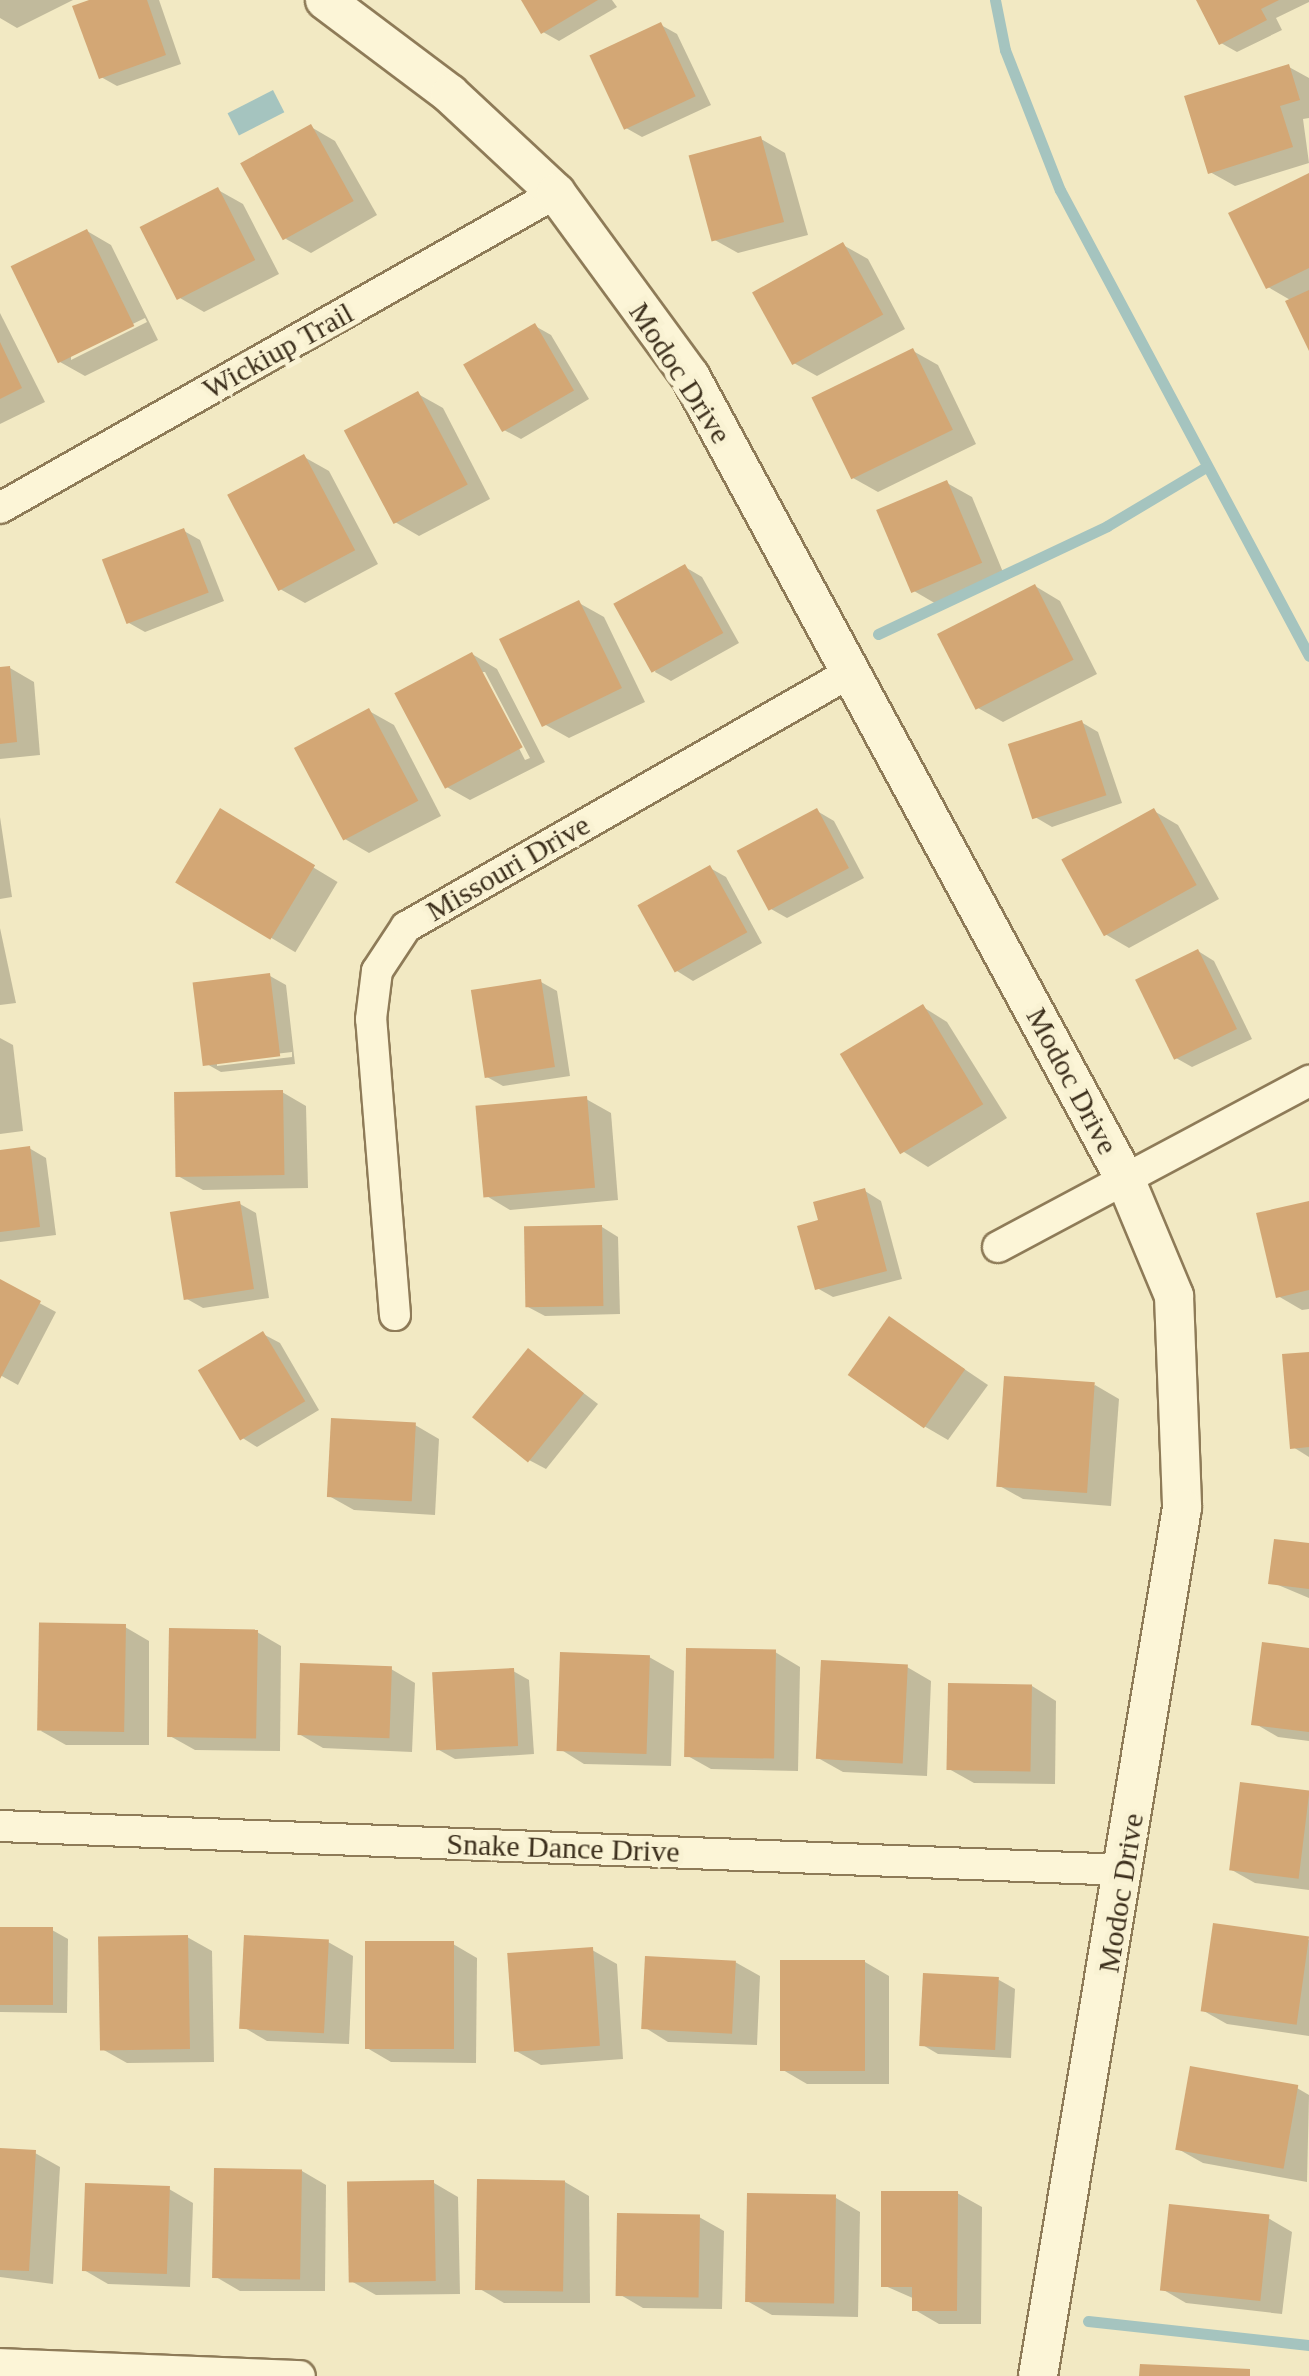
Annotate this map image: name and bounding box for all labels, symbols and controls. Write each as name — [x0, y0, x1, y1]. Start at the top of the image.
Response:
street label: Wickiup Trail — [196, 295, 360, 407]
street label: Modoc Drive — [621, 296, 739, 450]
street label: Missouri Drive — [420, 807, 596, 929]
street label: Modoc Drive — [1018, 1002, 1126, 1160]
street label: Modoc Drive — [1091, 1811, 1151, 1975]
street label: Snake Dance Drive — [446, 1826, 680, 1870]

